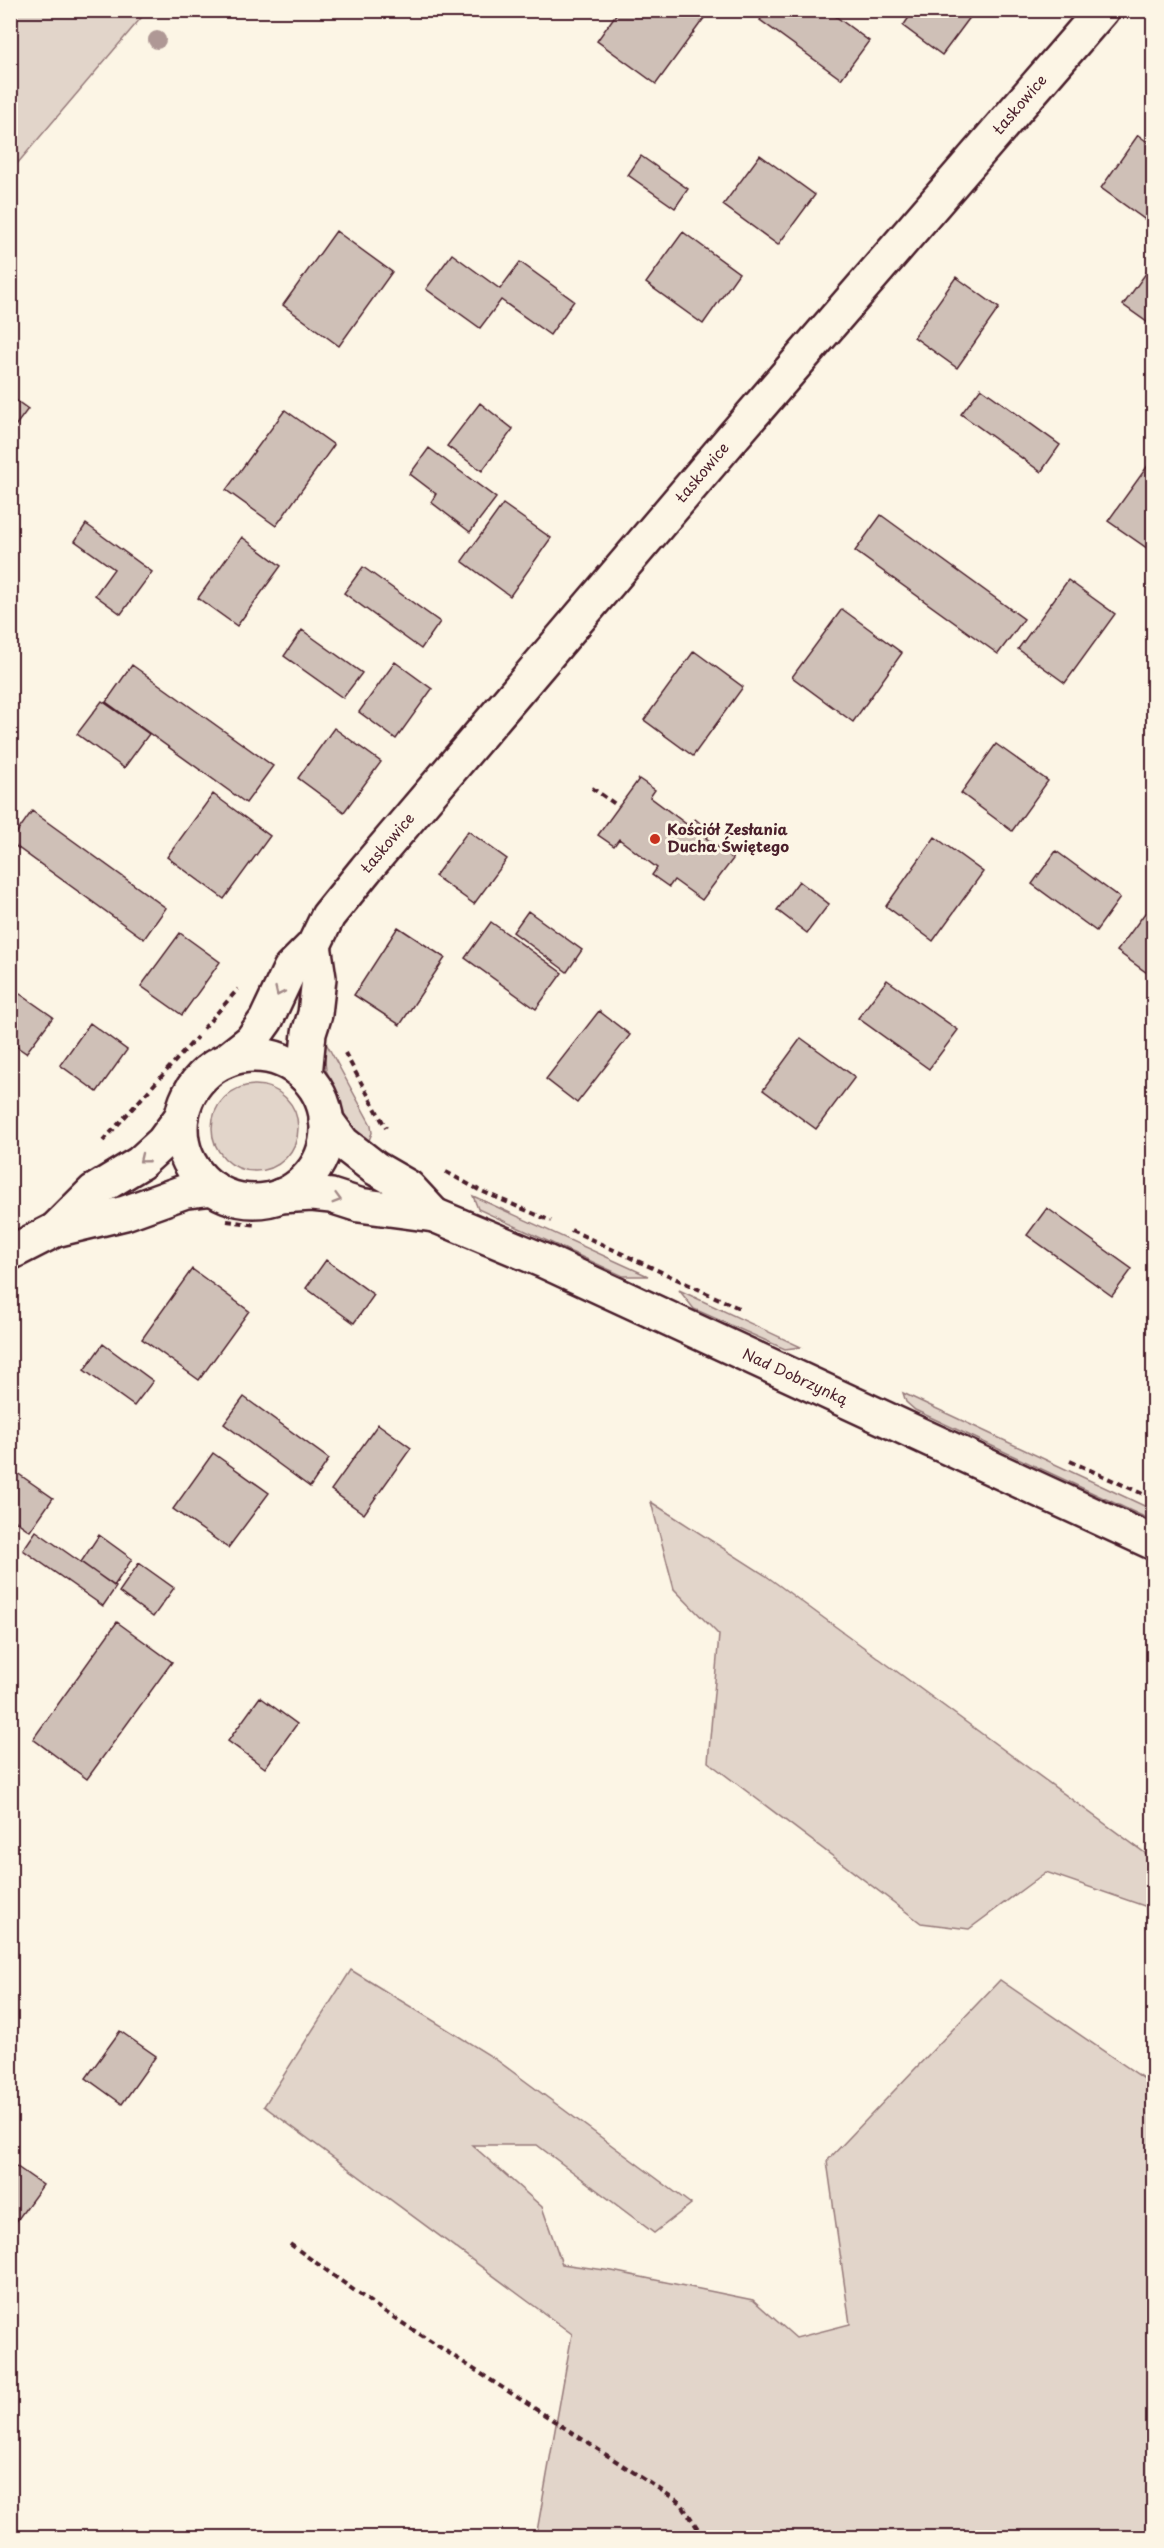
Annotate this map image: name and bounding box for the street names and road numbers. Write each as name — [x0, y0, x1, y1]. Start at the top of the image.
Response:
street label: Łaskowice — [986, 69, 1052, 139]
street label: Łaskowice — [669, 436, 734, 507]
street label: Łaskowice — [354, 807, 419, 878]
street label: Nad Dobrzynką — [739, 1341, 853, 1410]

